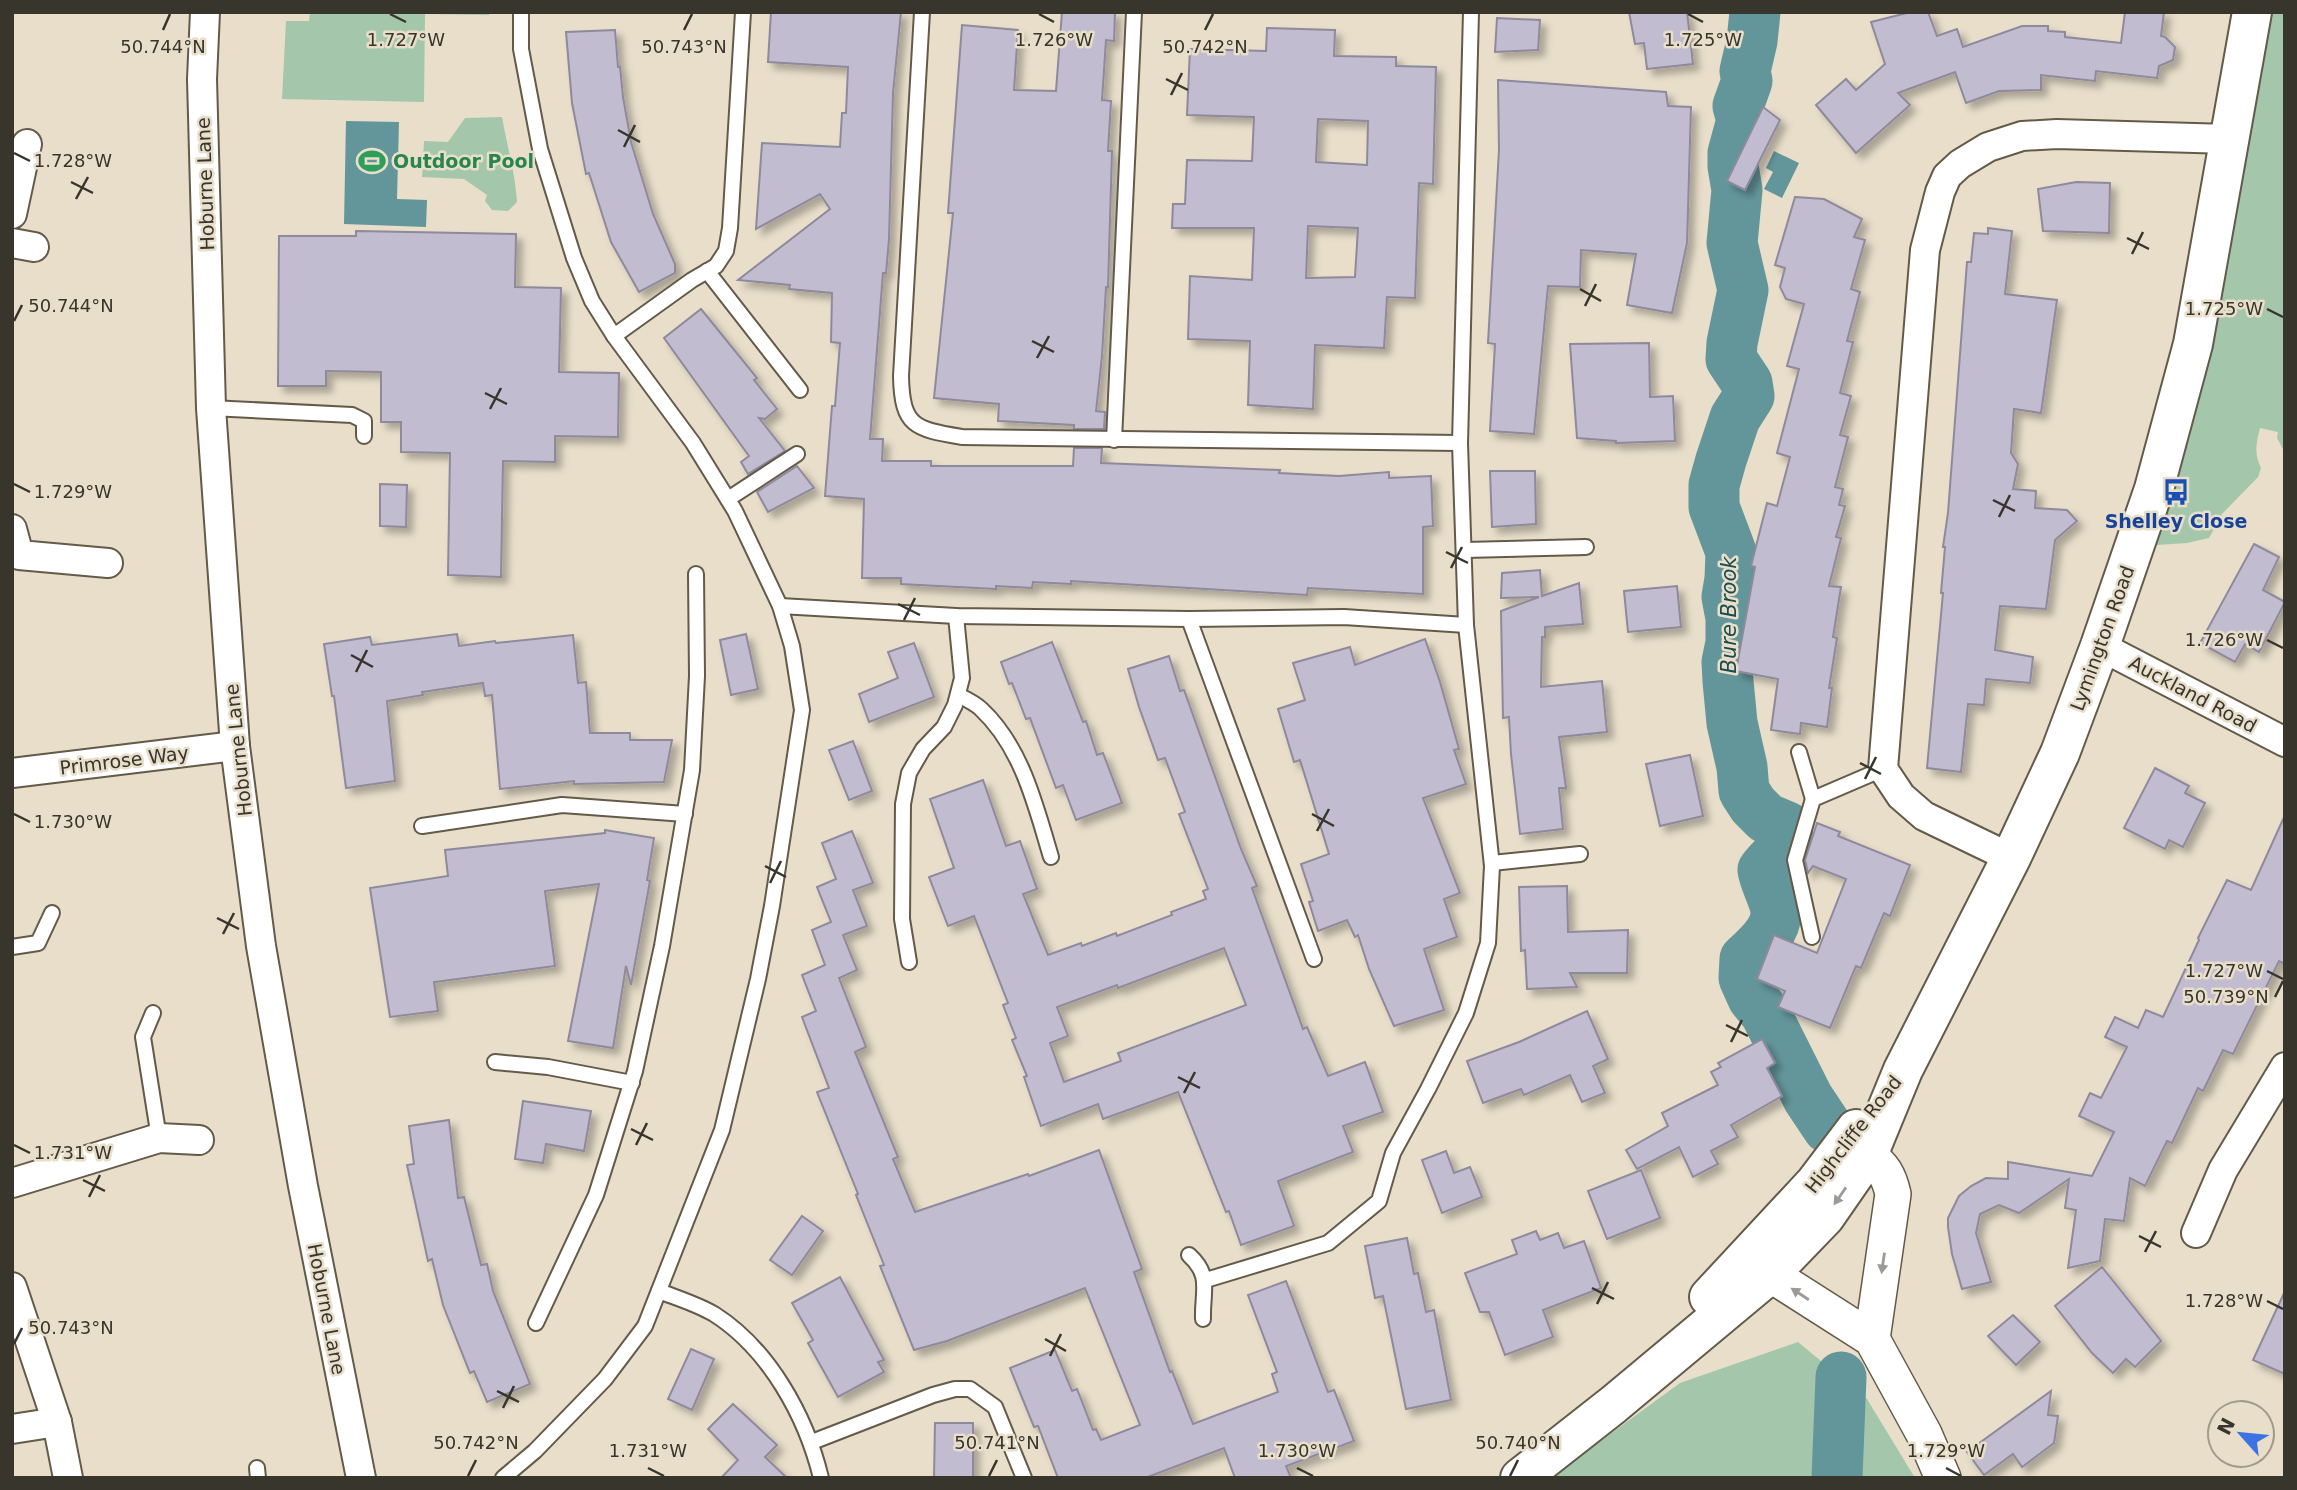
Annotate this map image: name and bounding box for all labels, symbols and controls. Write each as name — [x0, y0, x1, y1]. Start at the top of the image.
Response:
text: 1.727°W — [367, 29, 445, 50]
text: 1.726°W — [1015, 29, 1093, 50]
text: 1.725°W — [1664, 29, 1742, 50]
text: 50.744°N — [120, 36, 206, 57]
text: 50.743°N — [641, 36, 727, 57]
text: 50.742°N — [1162, 36, 1248, 57]
street label: Hoburne Lane — [192, 117, 218, 251]
sports icon: Outdoor Pool — [357, 146, 387, 176]
text: 1.728°W — [34, 150, 112, 171]
place label: Outdoor Pool — [393, 150, 534, 172]
text: 50.744°N — [28, 295, 114, 316]
text: 1.725°W — [2185, 298, 2263, 319]
bus stop icon: Shelley Close — [2161, 477, 2191, 507]
text: 1.729°W — [34, 481, 112, 502]
place label: Shelley Close — [2105, 510, 2247, 532]
water label: Bure Brook — [1717, 556, 1741, 673]
street label: Lymington Road — [2066, 562, 2138, 714]
text: 1.726°W — [2185, 629, 2263, 650]
street label: Auckland Road — [2125, 651, 2261, 737]
street label: Hoburne Lane — [220, 683, 256, 817]
street label: Primrose Way — [58, 741, 190, 779]
text: 1.730°W — [34, 811, 112, 832]
text: 1.727°W — [2185, 960, 2263, 981]
text: 50.739°N — [2183, 986, 2269, 1007]
street label: Highcliffe Road — [1800, 1071, 1906, 1197]
text: 1.731°W — [34, 1142, 112, 1163]
one-way arrow — [1833, 1187, 1847, 1205]
street label: Hoburne Lane — [303, 1242, 351, 1376]
one-way arrow — [1877, 1252, 1888, 1274]
one-way arrow — [1791, 1287, 1810, 1300]
text: 1.728°W — [2185, 1290, 2263, 1311]
text: 50.743°N — [28, 1317, 114, 1338]
north arrow — [2206, 1399, 2276, 1469]
text: N — [2212, 1414, 2239, 1438]
text: 50.742°N — [433, 1432, 519, 1453]
text: 50.741°N — [954, 1432, 1040, 1453]
text: 50.740°N — [1475, 1432, 1561, 1453]
text: 1.731°W — [609, 1440, 687, 1461]
text: 1.730°W — [1258, 1440, 1336, 1461]
text: 1.729°W — [1907, 1440, 1985, 1461]

